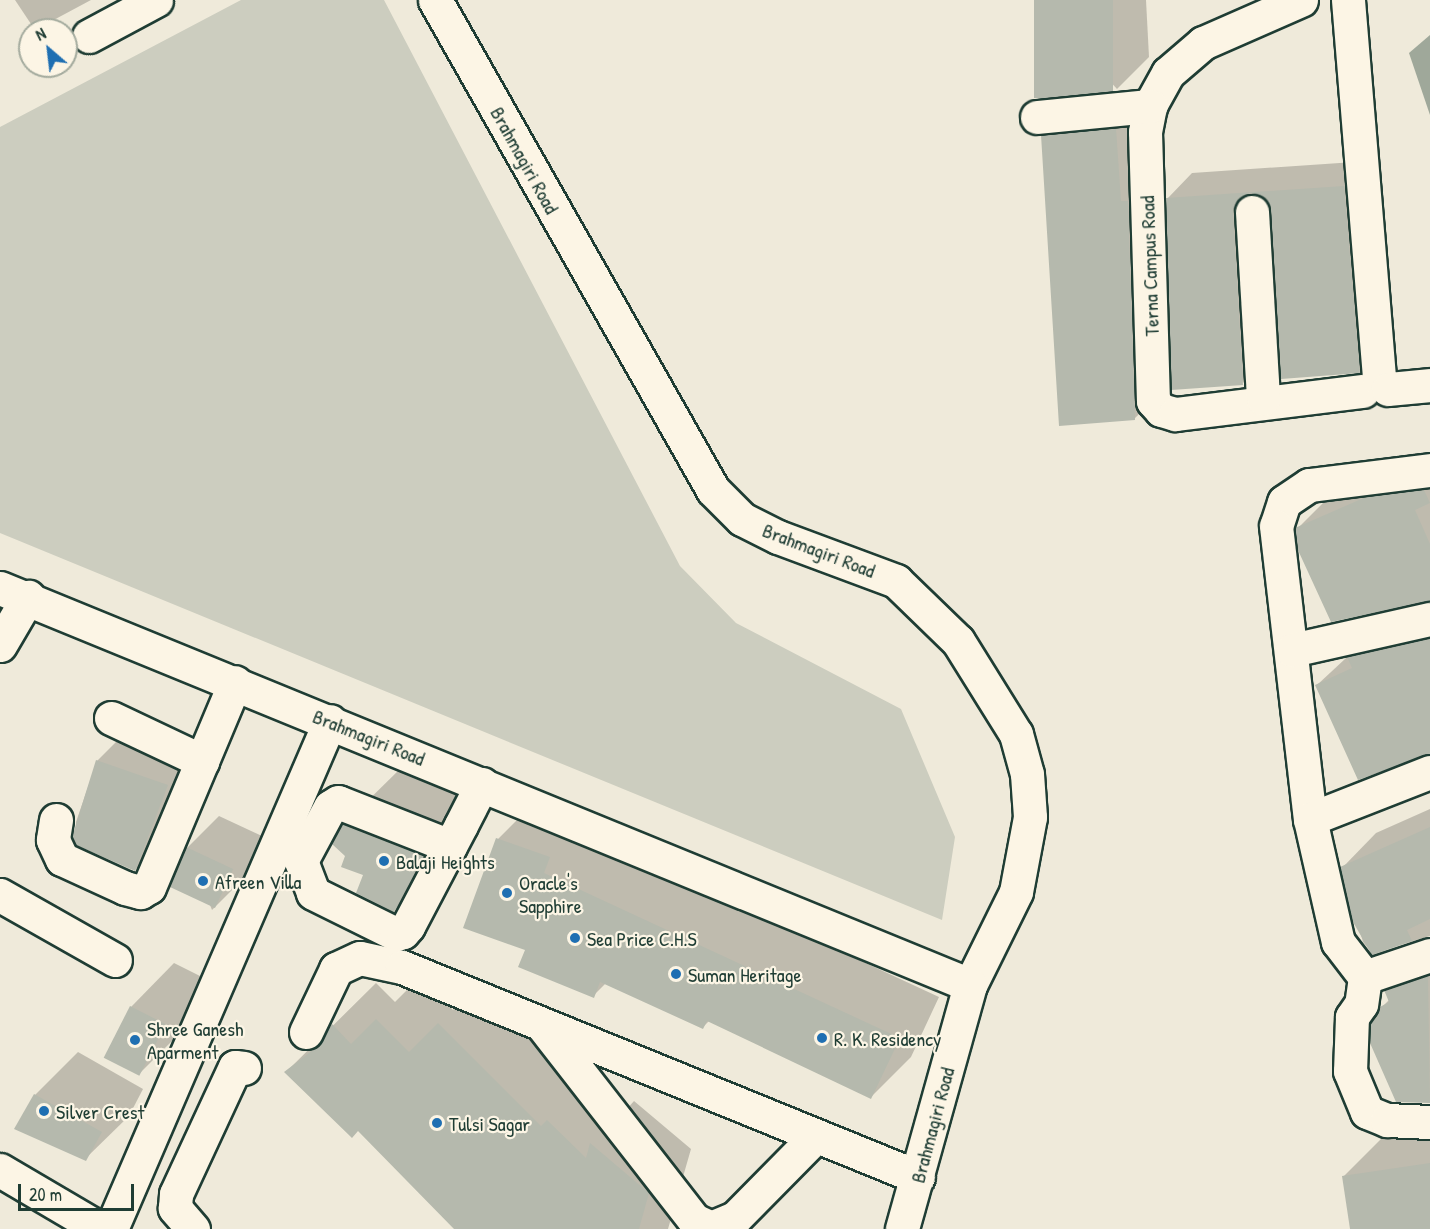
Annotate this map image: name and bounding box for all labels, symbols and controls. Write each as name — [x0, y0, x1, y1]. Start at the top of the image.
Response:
north arrow — [18, 18, 78, 78]
text: N — [32, 22, 49, 46]
street label: Brahmagiri Road — [486, 102, 564, 218]
street label: Terna Campus Road — [1135, 195, 1163, 337]
street label: Brahmagiri Road — [759, 518, 879, 582]
street label: Brahmagiri Road — [310, 704, 428, 770]
place label: Balaji Heights — [396, 849, 495, 873]
marker: Balaji Heights — [377, 854, 391, 868]
place label: Afreen Villa — [215, 869, 301, 893]
place label: Oracle's Sapphire — [519, 870, 582, 917]
marker: Afreen Villa — [196, 874, 210, 888]
marker: Oracle's Sapphire — [500, 886, 514, 900]
place label: Sea Price C.H.S — [587, 926, 697, 950]
marker: Sea Price C.H.S — [568, 931, 582, 945]
place label: Suman Heritage — [688, 962, 801, 986]
marker: Suman Heritage — [669, 967, 683, 981]
place label: Shree Ganesh Aparment — [147, 1016, 243, 1063]
place label: R. K. Residency — [834, 1026, 942, 1050]
marker: R. K. Residency — [815, 1031, 829, 1045]
marker: Shree Ganesh Aparment — [128, 1033, 142, 1047]
street label: Brahmagiri Road — [905, 1065, 959, 1185]
place label: Silver Crest — [56, 1099, 144, 1123]
marker: Silver Crest — [37, 1104, 51, 1118]
place label: Tulsi Sagar — [449, 1111, 530, 1135]
marker: Tulsi Sagar — [430, 1116, 444, 1130]
scale bar — [21, 1172, 136, 1210]
text: 20 m — [29, 1182, 62, 1207]

